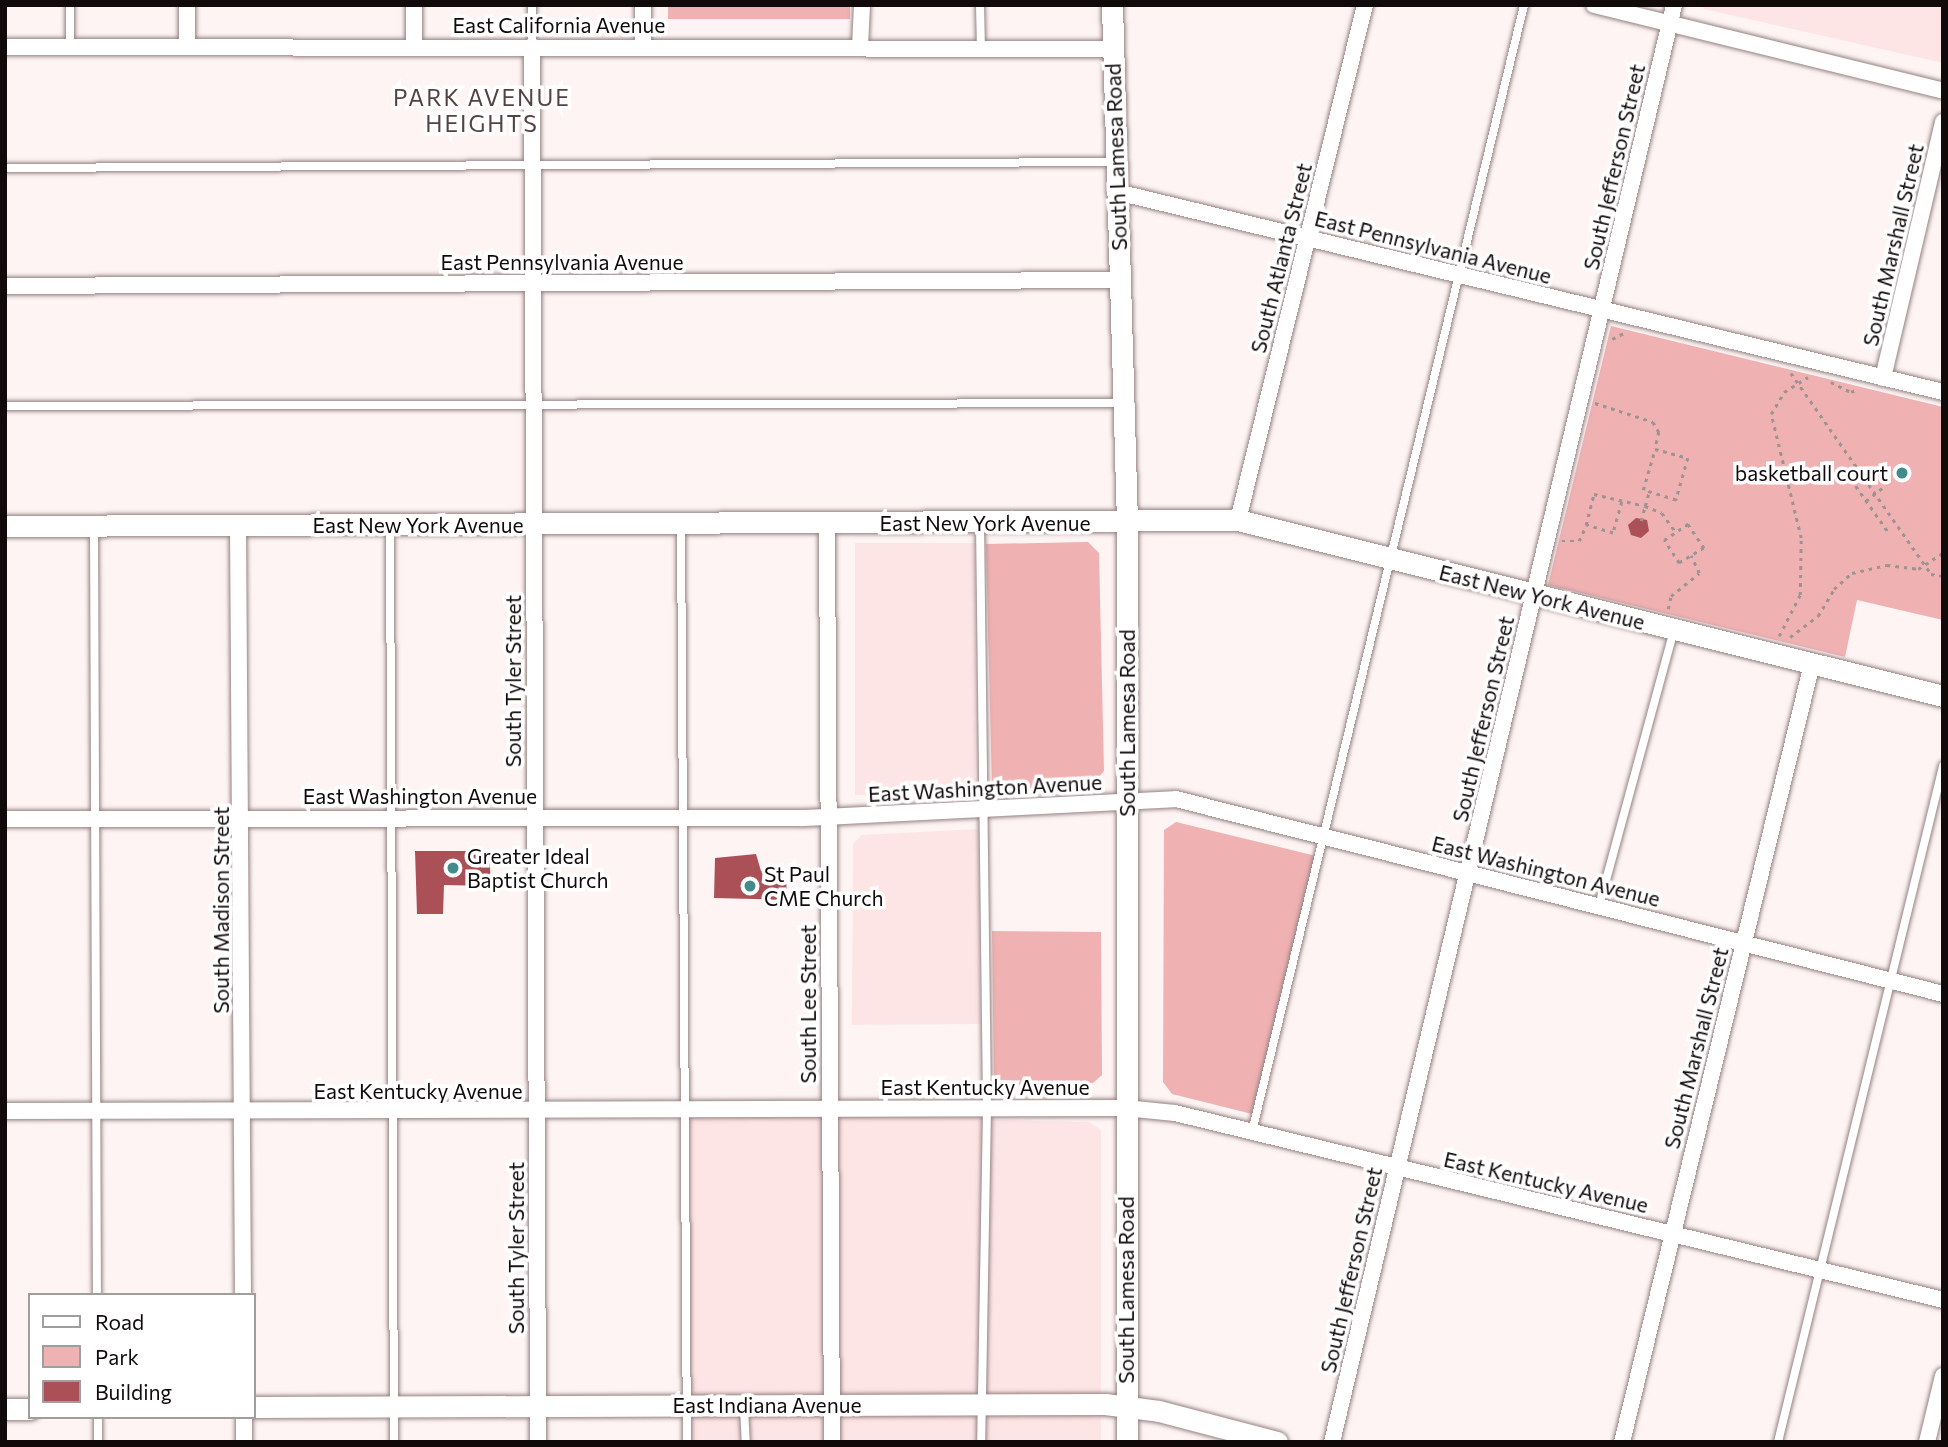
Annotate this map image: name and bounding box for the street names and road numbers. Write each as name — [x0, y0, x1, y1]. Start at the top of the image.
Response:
street label: East California Avenue — [453, 12, 665, 38]
street label: South Jefferson Street — [1578, 62, 1650, 272]
street label: South Lamesa Road — [1100, 63, 1132, 251]
street label: South Marshall Street — [1857, 141, 1929, 349]
street label: South Atlanta Street — [1245, 160, 1317, 356]
street label: East Pennsylvania Avenue — [1312, 205, 1554, 289]
street label: East Pennsylvania Avenue — [440, 249, 684, 275]
street label: East New York Avenue — [879, 510, 1091, 536]
street label: East New York Avenue — [312, 512, 524, 538]
street label: East New York Avenue — [1437, 559, 1647, 635]
street label: South Tyler Street — [500, 595, 526, 767]
street label: South Jefferson Street — [1447, 614, 1519, 824]
street label: South Lamesa Road — [1114, 629, 1140, 817]
street label: East Washington Avenue — [867, 769, 1103, 807]
street label: East Washington Avenue — [303, 783, 537, 809]
street label: South Madison Street — [208, 806, 234, 1014]
street label: East Washington Avenue — [1429, 830, 1663, 912]
street label: South Lee Street — [795, 925, 821, 1083]
street label: South Marshall Street — [1659, 945, 1733, 1151]
street label: East Kentucky Avenue — [880, 1074, 1090, 1100]
street label: East Kentucky Avenue — [313, 1078, 523, 1104]
street label: East Kentucky Avenue — [1441, 1146, 1651, 1218]
street label: South Tyler Street — [503, 1162, 529, 1334]
street label: South Jefferson Street — [1315, 1165, 1387, 1375]
street label: South Lamesa Road — [1113, 1196, 1139, 1384]
street label: East Indiana Avenue — [672, 1392, 862, 1418]

